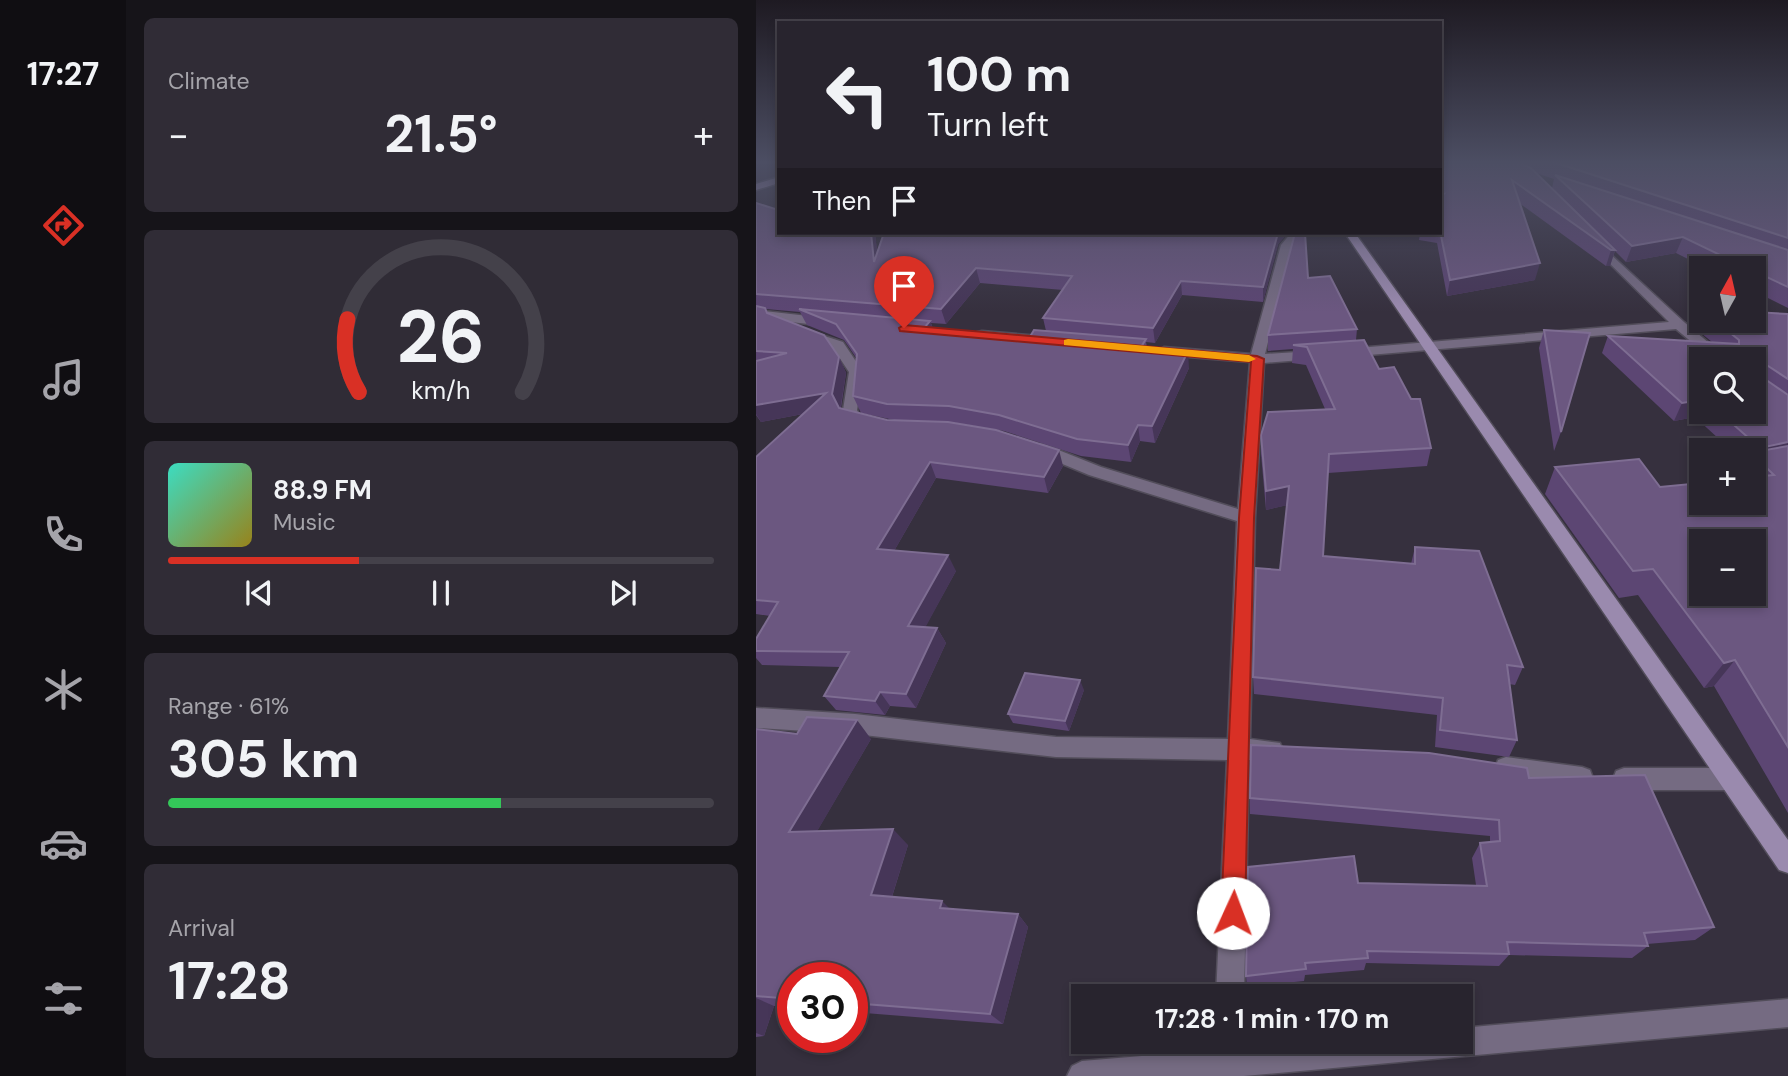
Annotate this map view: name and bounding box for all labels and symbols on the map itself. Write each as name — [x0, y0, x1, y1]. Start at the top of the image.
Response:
pin — [874, 256, 934, 328]
north arrow — [1689, 256, 1766, 332]
position arrow — [1196, 876, 1270, 950]
speed limit sign: 30 — [777, 962, 868, 1053]

